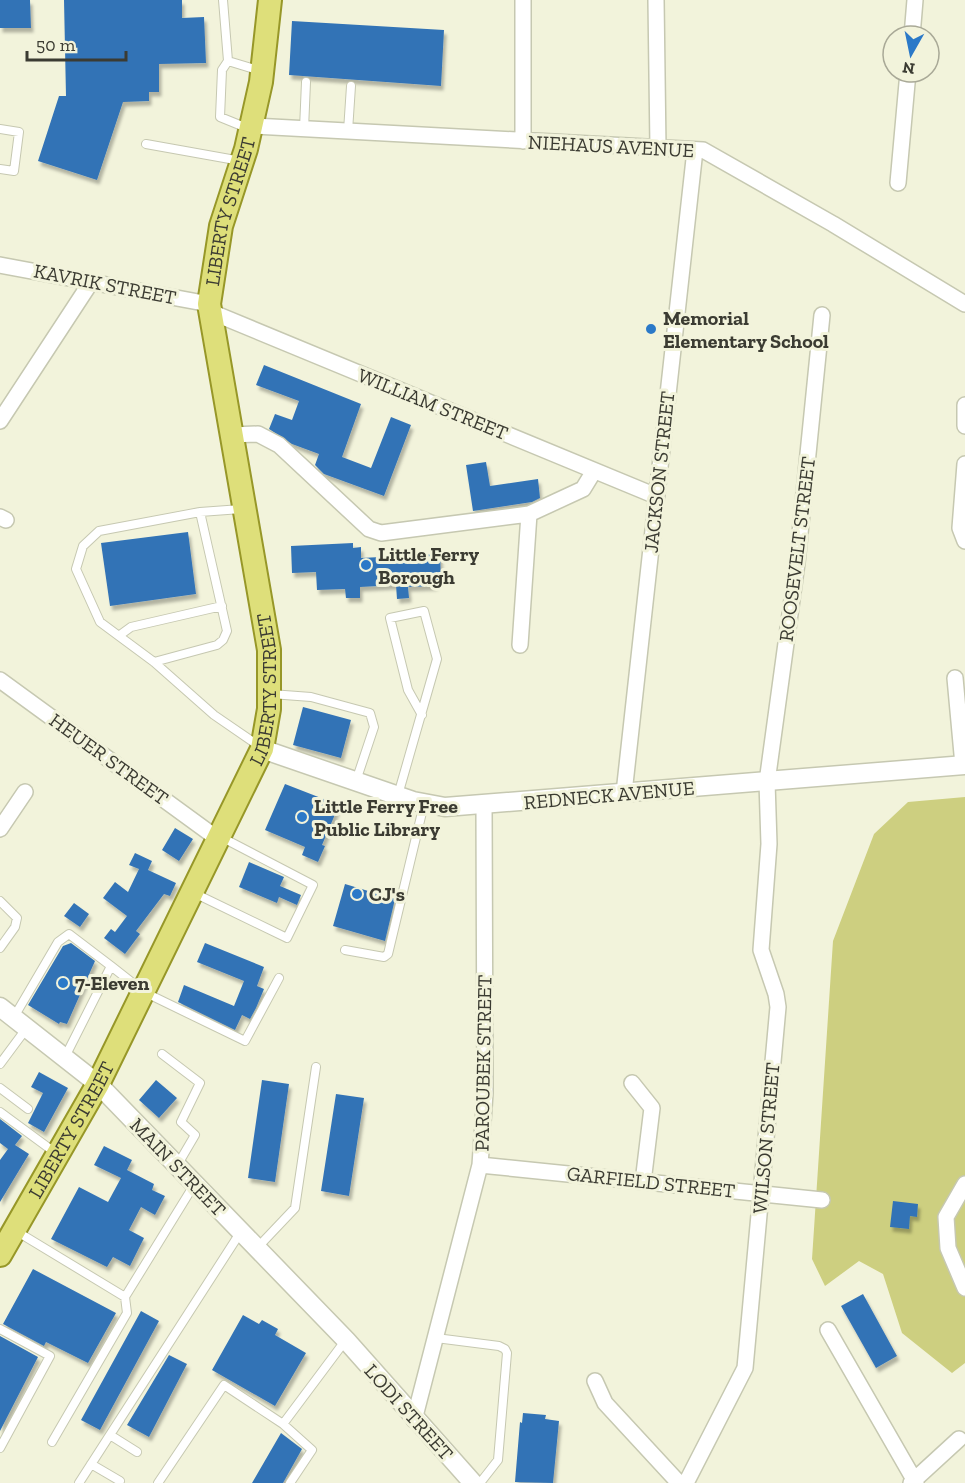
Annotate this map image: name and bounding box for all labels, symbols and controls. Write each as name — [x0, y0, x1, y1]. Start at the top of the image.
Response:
scale bar — [27, 24, 126, 62]
north arrow — [881, 24, 941, 84]
text: 50 m — [36, 34, 76, 56]
text: N — [901, 58, 916, 79]
street label: NIEHAUS AVENUE — [527, 130, 695, 162]
street label: LIBERTY STREET — [200, 135, 260, 288]
street label: KAVRIK STREET — [32, 258, 178, 310]
place label: Memorial Elementary School — [663, 306, 829, 353]
marker: Memorial Elementary School — [644, 322, 658, 336]
street label: WILLIAM STREET — [354, 363, 512, 445]
street label: JACKSON STREET — [639, 390, 679, 554]
street label: ROOSEVELT STREET — [774, 455, 820, 643]
place label: Little Ferry Borough — [378, 542, 479, 589]
marker: Little Ferry Borough — [359, 558, 373, 572]
street label: LIBERTY STREET — [244, 612, 281, 769]
street label: HEUER STREET — [45, 708, 173, 810]
street label: REDNECK AVENUE — [523, 776, 695, 814]
place label: Little Ferry Free Public Library — [314, 794, 458, 841]
marker: Little Ferry Free Public Library — [295, 810, 309, 824]
place label: CJ's — [369, 882, 405, 906]
marker: CJ's — [350, 887, 364, 901]
place label: 7-Eleven — [75, 971, 149, 995]
street label: PAROUBEK STREET — [469, 974, 497, 1152]
marker: 7-Eleven — [56, 976, 70, 990]
street label: LIBERTY STREET — [23, 1058, 119, 1203]
street label: WILSON STREET — [747, 1061, 785, 1215]
street label: MAIN STREET — [125, 1113, 231, 1221]
street label: GARFIELD STREET — [566, 1161, 736, 1203]
street label: LODI STREET — [359, 1359, 459, 1465]

